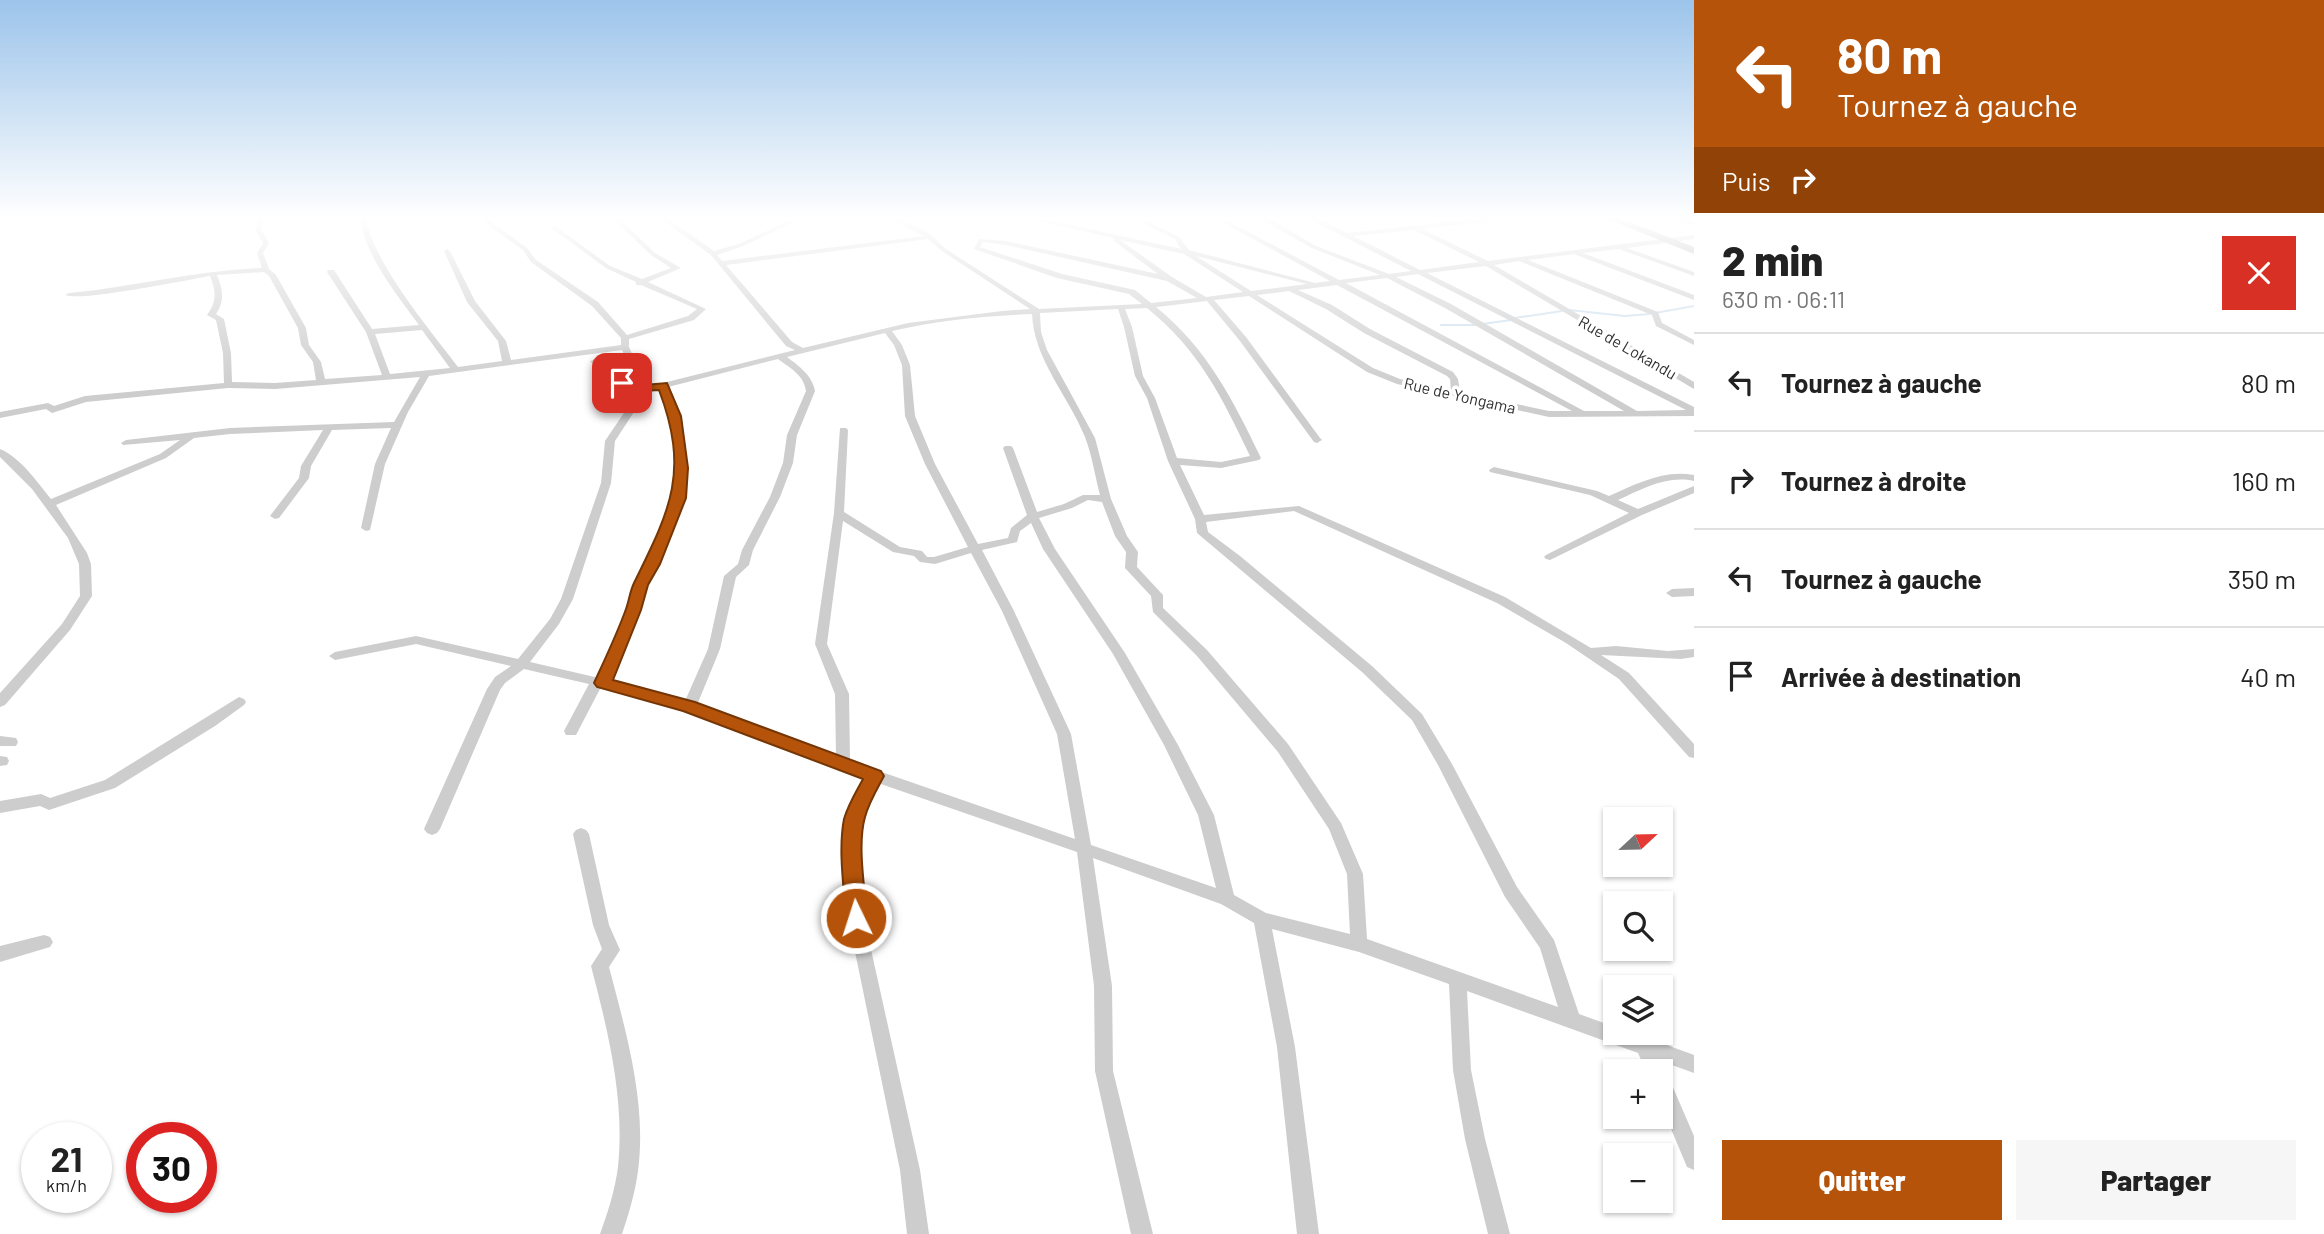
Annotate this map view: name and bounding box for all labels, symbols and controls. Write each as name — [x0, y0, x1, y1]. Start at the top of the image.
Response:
text: 80 m — [1837, 25, 1942, 84]
icon: left — [1722, 28, 1813, 119]
text: Tournez à gauche — [1837, 85, 2078, 123]
icon: right — [1784, 161, 1822, 199]
text: Puis — [1722, 165, 1770, 196]
text: 2 min — [1722, 234, 1823, 284]
button: close — [2222, 236, 2296, 310]
text: 630 m · 06:11 — [1722, 285, 1845, 313]
street label: Rue de Lokandu — [1576, 311, 1680, 383]
pin — [592, 353, 652, 413]
icon: left — [1722, 363, 1760, 401]
icon: arrive — [603, 364, 641, 402]
text: Tournez à gauche — [1781, 367, 1982, 398]
text: 80 m — [2241, 367, 2296, 398]
street label: Rue de Yongama — [1402, 373, 1518, 417]
icon: right — [1722, 461, 1760, 499]
text: Tournez à droite — [1781, 465, 1966, 496]
text: 160 m — [2232, 465, 2296, 496]
icon: left — [1722, 559, 1760, 597]
text: Tournez à gauche — [1781, 563, 1982, 594]
text: 350 m — [2228, 563, 2296, 594]
icon: arrive — [1722, 657, 1760, 695]
text: Arrivée à destination — [1781, 661, 2021, 692]
text: 40 m — [2240, 661, 2296, 692]
north arrow — [1603, 807, 1673, 877]
map controls — [1603, 807, 1673, 1213]
position arrow — [819, 881, 893, 955]
button: search — [1603, 891, 1673, 961]
button: layers — [1603, 975, 1673, 1045]
button: + — [1603, 1059, 1673, 1129]
speed limit sign: 30 — [126, 1122, 217, 1213]
text: 21 — [51, 1137, 82, 1179]
button: Quitter — [1722, 1140, 2002, 1220]
button: Partager — [2016, 1140, 2296, 1220]
button: − — [1603, 1143, 1673, 1213]
text: km/h — [46, 1174, 87, 1196]

